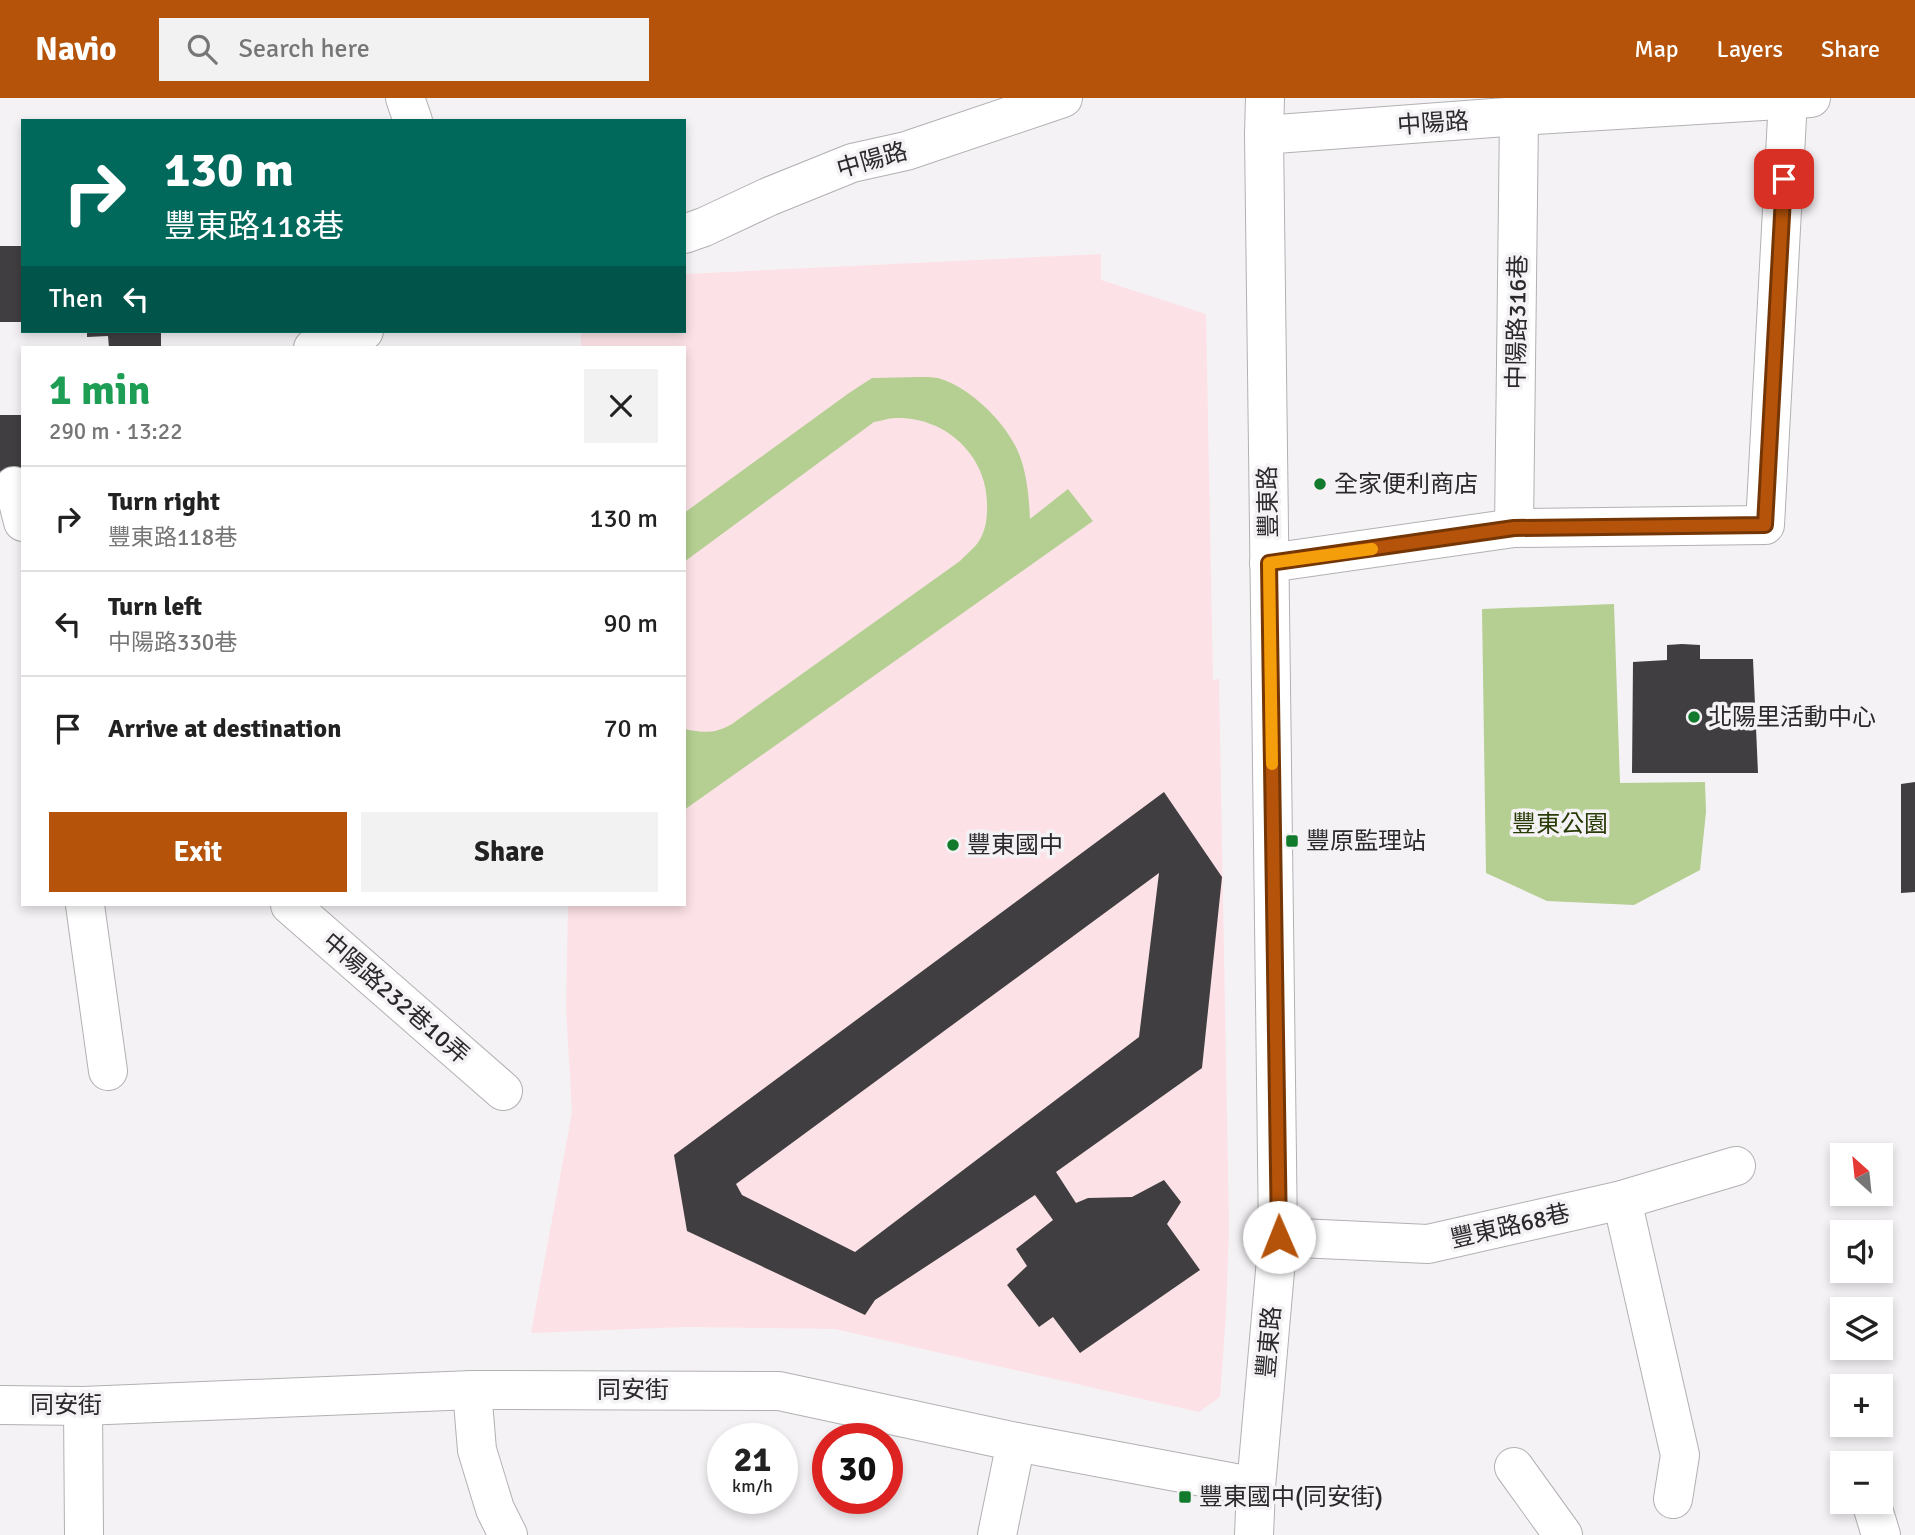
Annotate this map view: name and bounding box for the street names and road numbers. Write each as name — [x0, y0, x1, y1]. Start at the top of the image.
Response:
street label: 中陽路 — [1396, 106, 1470, 140]
street label: 中陽路 — [833, 136, 911, 184]
street label: 中陽路316巷 — [1501, 254, 1533, 390]
street label: 豐東路 — [1252, 466, 1284, 538]
street label: 中陽路232巷10弄 — [316, 926, 476, 1070]
street label: 豐東路68巷 — [1447, 1198, 1573, 1254]
street label: 豐東路 — [1251, 1305, 1287, 1379]
street label: 同安街 — [597, 1375, 669, 1405]
street label: 同安街 — [30, 1390, 102, 1420]

